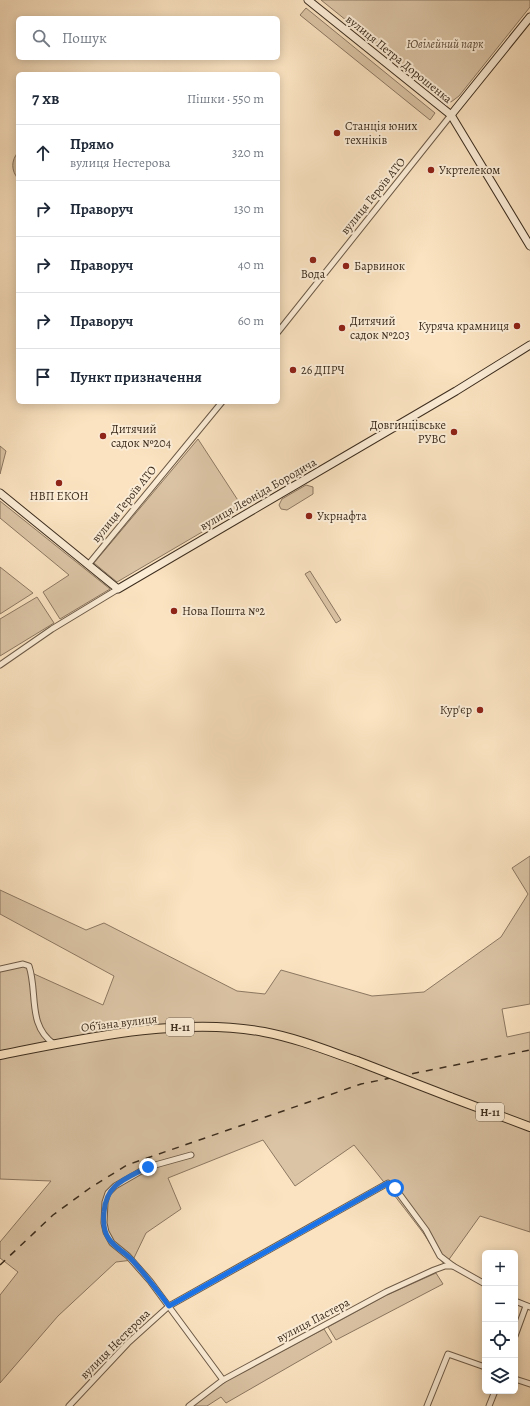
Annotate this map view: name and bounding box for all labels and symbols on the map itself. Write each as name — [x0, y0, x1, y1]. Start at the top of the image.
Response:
street label: вулиця Петра Дорошенка — [343, 11, 456, 107]
park label: Ювілейний парк — [406, 36, 484, 52]
place label: Станція юних техніків — [345, 118, 417, 148]
marker: Станція юних техніків — [332, 128, 342, 138]
street label: вулиця Героїв АТО — [337, 154, 409, 238]
place label: Укртелеком — [439, 162, 500, 178]
marker: Укртелеком — [426, 165, 436, 175]
marker: Вода — [308, 255, 318, 265]
place label: Барвинок — [354, 258, 405, 274]
marker: Барвинок — [341, 261, 351, 271]
place label: Вода — [301, 266, 326, 282]
place label: Дитячий садок №203 — [350, 313, 410, 343]
place label: Куряча крамниця — [418, 318, 509, 334]
marker: Куряча крамниця — [512, 321, 522, 331]
marker: Дитячий садок №203 — [337, 323, 347, 333]
place label: 26 ДПРЧ — [301, 362, 345, 378]
marker: 26 ДПРЧ — [288, 365, 298, 375]
place label: Довгинцівське РУВС — [370, 417, 446, 447]
place label: Дитячий садок №204 — [111, 421, 172, 451]
marker: Довгинцівське РУВС — [449, 427, 459, 437]
marker: Дитячий садок №204 — [98, 431, 108, 441]
street label: вулиця Леоніда Бородича — [197, 454, 320, 534]
street label: вулиця Героїв АТО — [88, 462, 160, 546]
marker: НВП ЕКОН — [54, 478, 64, 488]
place label: НВП ЕКОН — [30, 488, 89, 504]
place label: Укрнафта — [317, 508, 367, 524]
marker: Укрнафта — [304, 511, 314, 521]
place label: Нова Пошта №2 — [182, 603, 265, 619]
marker: Нова Пошта №2 — [169, 606, 179, 616]
place label: Кур'єр — [440, 702, 472, 718]
marker: Кур'єр — [475, 705, 485, 715]
street label: Обʼїзна вулиця — [80, 1010, 158, 1036]
road number: Н-11 — [166, 1018, 194, 1036]
road number: Н-11 — [476, 1103, 504, 1121]
route end — [139, 1158, 157, 1176]
route start — [386, 1179, 404, 1197]
street label: вулиця Пастера — [274, 1294, 353, 1346]
street label: вулиця Нестерова — [77, 1305, 154, 1382]

